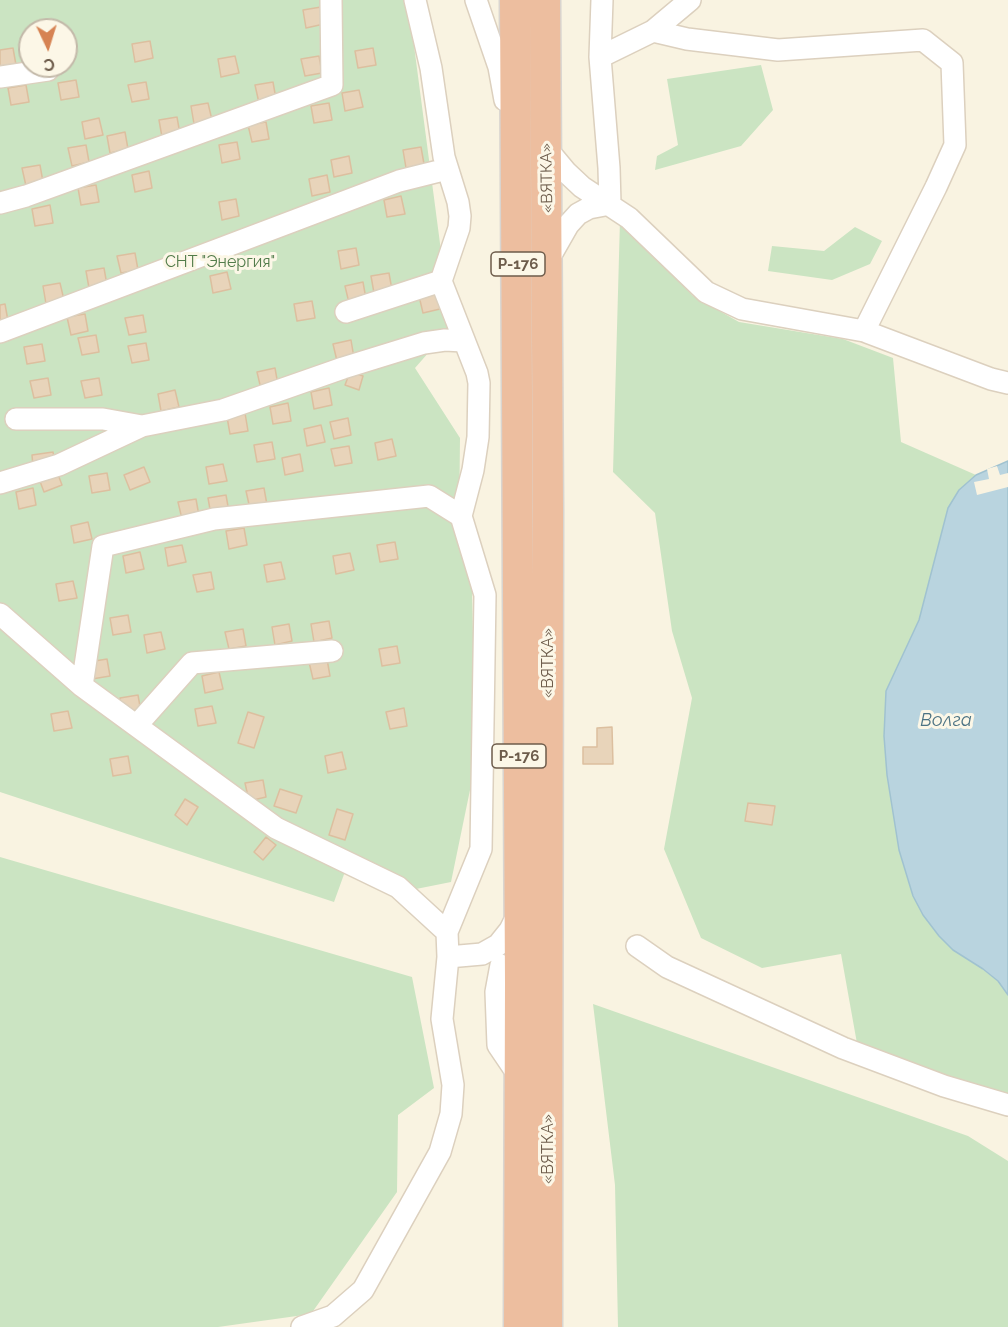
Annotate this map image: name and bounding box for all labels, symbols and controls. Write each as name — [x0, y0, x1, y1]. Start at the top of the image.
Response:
north arrow — [18, 18, 78, 78]
text: С — [43, 55, 55, 74]
street label: «ВЯТКА» — [537, 143, 557, 213]
park label: СНТ "Энергия" — [165, 252, 275, 272]
road number: Р-176 — [491, 252, 545, 276]
street label: «ВЯТКА» — [538, 628, 558, 698]
water label: Волга — [920, 710, 972, 732]
road number: Р-176 — [492, 744, 546, 768]
street label: «ВЯТКА» — [538, 1114, 558, 1184]

